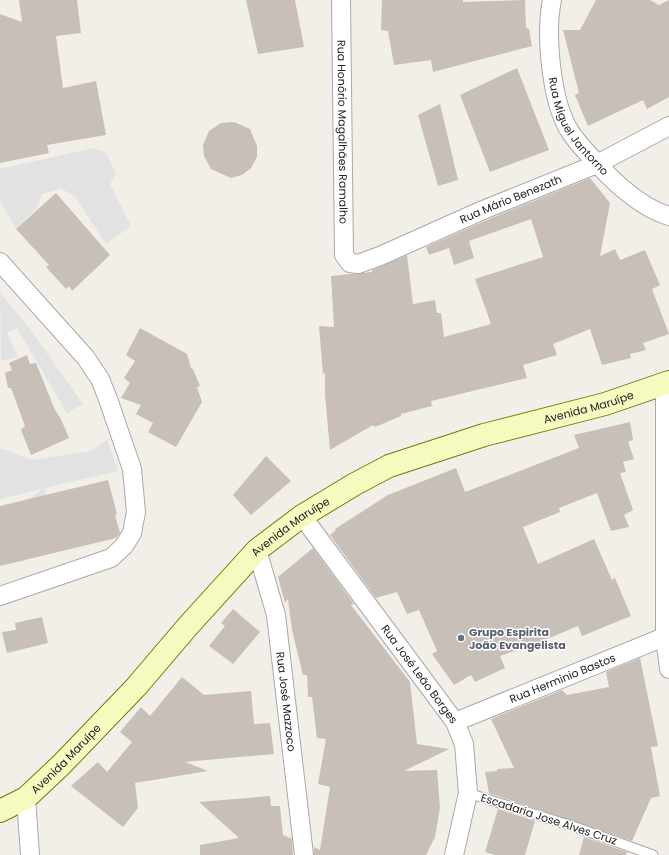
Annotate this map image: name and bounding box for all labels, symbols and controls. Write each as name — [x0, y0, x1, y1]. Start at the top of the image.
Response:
street label: Rua Honôrio Magalhães Ramalho — [333, 40, 352, 224]
street label: Rua Miguel Jantorno — [545, 76, 612, 179]
street label: Rua Mário Benezath — [457, 171, 564, 227]
street label: Avenida Maruípe — [542, 387, 636, 427]
street label: Avenida Maruípe — [247, 493, 333, 560]
street label: Rua José Leão Borges — [377, 621, 462, 727]
place label: Grupo Espirita João Evangelista — [469, 624, 566, 653]
marker: Grupo Espirita João Evangelista — [456, 633, 466, 643]
street label: Rua Herminio Bastos — [507, 649, 618, 707]
street label: Rua José Mazzoco — [272, 651, 300, 752]
street label: Avenida Maruípe — [27, 720, 105, 797]
street label: Escadaria Jose Alves Cruz — [479, 789, 619, 849]

